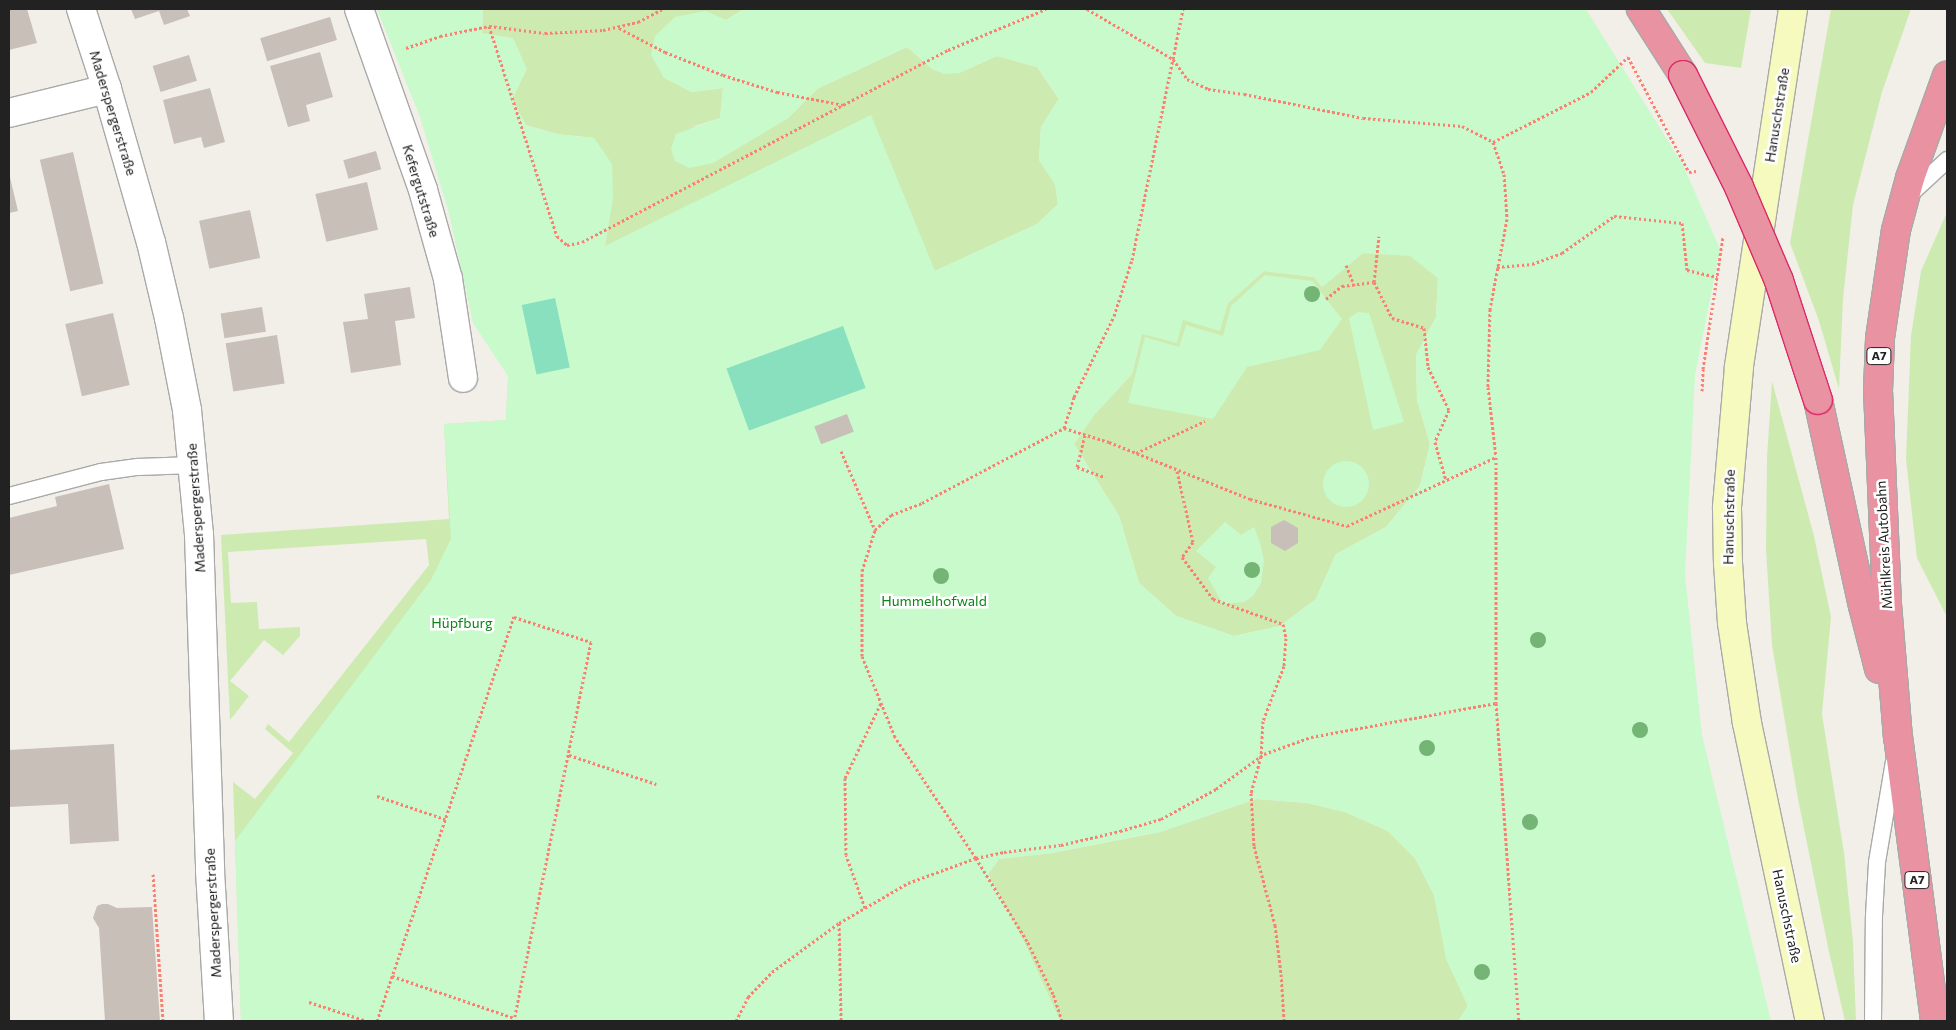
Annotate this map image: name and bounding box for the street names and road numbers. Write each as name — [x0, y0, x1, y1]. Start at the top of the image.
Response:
street label: Maderspergerstraße — [86, 48, 140, 178]
street label: Hanuschstraße — [1761, 66, 1793, 164]
street label: Kefergutstraße — [399, 143, 443, 239]
road number: A7 — [1865, 346, 1893, 366]
street label: Maderspergerstraße — [183, 443, 209, 573]
street label: Hanuschstraße — [1720, 469, 1738, 565]
street label: Mühlkreis Autobahn — [1872, 480, 1896, 610]
street label: Maderspergerstraße — [201, 848, 225, 978]
street label: Hanuschstraße — [1769, 867, 1805, 965]
road number: A7 — [1903, 870, 1931, 890]

